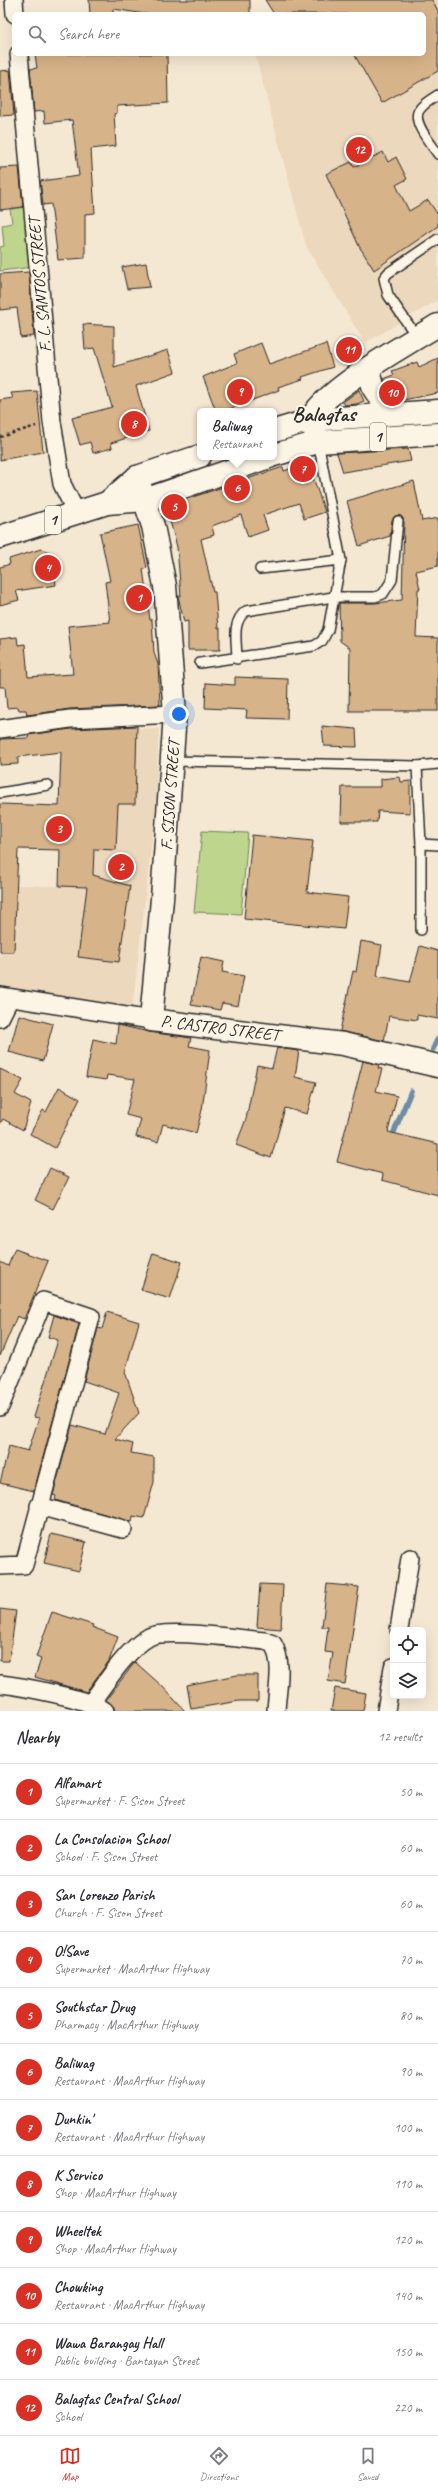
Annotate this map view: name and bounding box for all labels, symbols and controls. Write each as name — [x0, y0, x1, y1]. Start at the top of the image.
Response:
search box — [12, 12, 426, 56]
icon: search — [26, 23, 48, 45]
text: Search here — [58, 25, 119, 44]
pin: 12 — [346, 135, 372, 165]
street label: F. L. SANTOS STREET — [23, 213, 56, 353]
pin: 11 — [336, 335, 362, 365]
pin: 9 — [227, 377, 253, 407]
pin: 10 — [379, 378, 405, 408]
district label: Balagtas — [292, 401, 358, 427]
popup — [197, 408, 277, 460]
pin: 8 — [121, 409, 147, 439]
text: Baliwag — [212, 417, 251, 436]
road number: 1 — [370, 423, 386, 451]
text: Restaurant — [212, 436, 262, 452]
pin: 7 — [290, 454, 316, 484]
pin: 6 — [224, 473, 250, 503]
pin: 5 — [161, 492, 187, 522]
road number: 1 — [45, 506, 61, 534]
pin: 4 — [35, 553, 61, 583]
pin: 1 — [126, 583, 152, 613]
your location — [169, 704, 189, 724]
street label: F. SISON STREET — [156, 736, 185, 851]
pin: 3 — [46, 814, 72, 844]
pin: 2 — [108, 852, 134, 882]
street label: P. CASTRO STREET — [160, 1010, 284, 1046]
map controls — [390, 1627, 426, 1699]
button: locate — [390, 1627, 426, 1663]
button: layers — [390, 1663, 426, 1699]
text: Nearby — [16, 1727, 59, 1748]
text: 12 results — [378, 1729, 422, 1745]
text: Alfamart — [54, 1774, 101, 1793]
text: 1 — [26, 1784, 32, 1800]
text: 50 m — [400, 1784, 422, 1800]
text: Supermarket · F. Sison Street — [54, 1793, 185, 1809]
text: La Consolacion School — [54, 1830, 169, 1849]
text: 2 — [26, 1840, 32, 1856]
text: 60 m — [400, 1840, 422, 1856]
text: School · F. Sison Street — [54, 1849, 157, 1865]
text: San Lorenzo Parish — [54, 1886, 155, 1905]
text: 3 — [26, 1896, 32, 1912]
text: 60 m — [400, 1896, 422, 1912]
text: Church · F. Sison Street — [54, 1905, 162, 1921]
text: O!Save — [54, 1942, 88, 1961]
text: 4 — [26, 1952, 32, 1968]
text: 70 m — [400, 1952, 422, 1968]
text: Supermarket · MacArthur Highway — [54, 1961, 209, 1977]
text: Southstar Drug — [54, 1998, 135, 2017]
text: 5 — [26, 2008, 32, 2024]
text: 80 m — [400, 2008, 422, 2024]
text: Pharmacy · MacArthur Highway — [54, 2017, 198, 2033]
text: Baliwag — [54, 2054, 94, 2073]
text: 6 — [26, 2064, 32, 2080]
text: 90 m — [400, 2064, 422, 2080]
text: Restaurant · MacArthur Highway — [54, 2073, 204, 2089]
text: Dunkin' — [54, 2110, 92, 2129]
text: 7 — [26, 2120, 32, 2136]
text: 100 m — [394, 2120, 422, 2136]
text: Restaurant · MacArthur Highway — [54, 2129, 204, 2145]
text: K Servico — [54, 2166, 102, 2185]
text: 8 — [26, 2176, 32, 2192]
text: 110 m — [394, 2176, 422, 2192]
text: Shop · MacArthur Highway — [54, 2185, 176, 2201]
text: Wheeltek — [54, 2222, 101, 2241]
text: 9 — [26, 2232, 32, 2248]
text: 120 m — [394, 2232, 422, 2248]
text: Shop · MacArthur Highway — [54, 2241, 176, 2257]
text: Chowking — [54, 2278, 102, 2297]
text: 10 — [23, 2288, 35, 2304]
text: 140 m — [394, 2288, 422, 2304]
text: Restaurant · MacArthur Highway — [54, 2297, 204, 2313]
text: Wawa Barangay Hall — [54, 2334, 163, 2353]
text: 11 — [23, 2344, 35, 2360]
text: 150 m — [394, 2344, 422, 2360]
text: Public building · Bantayan Street — [54, 2353, 199, 2369]
text: Balagtas Central School — [54, 2390, 179, 2409]
text: 12 — [23, 2400, 35, 2416]
text: 220 m — [394, 2400, 422, 2416]
text: School — [54, 2409, 82, 2425]
tab: Map — [59, 2445, 81, 2483]
tab: Directions — [200, 2445, 238, 2483]
tab: Saved — [357, 2445, 379, 2483]

